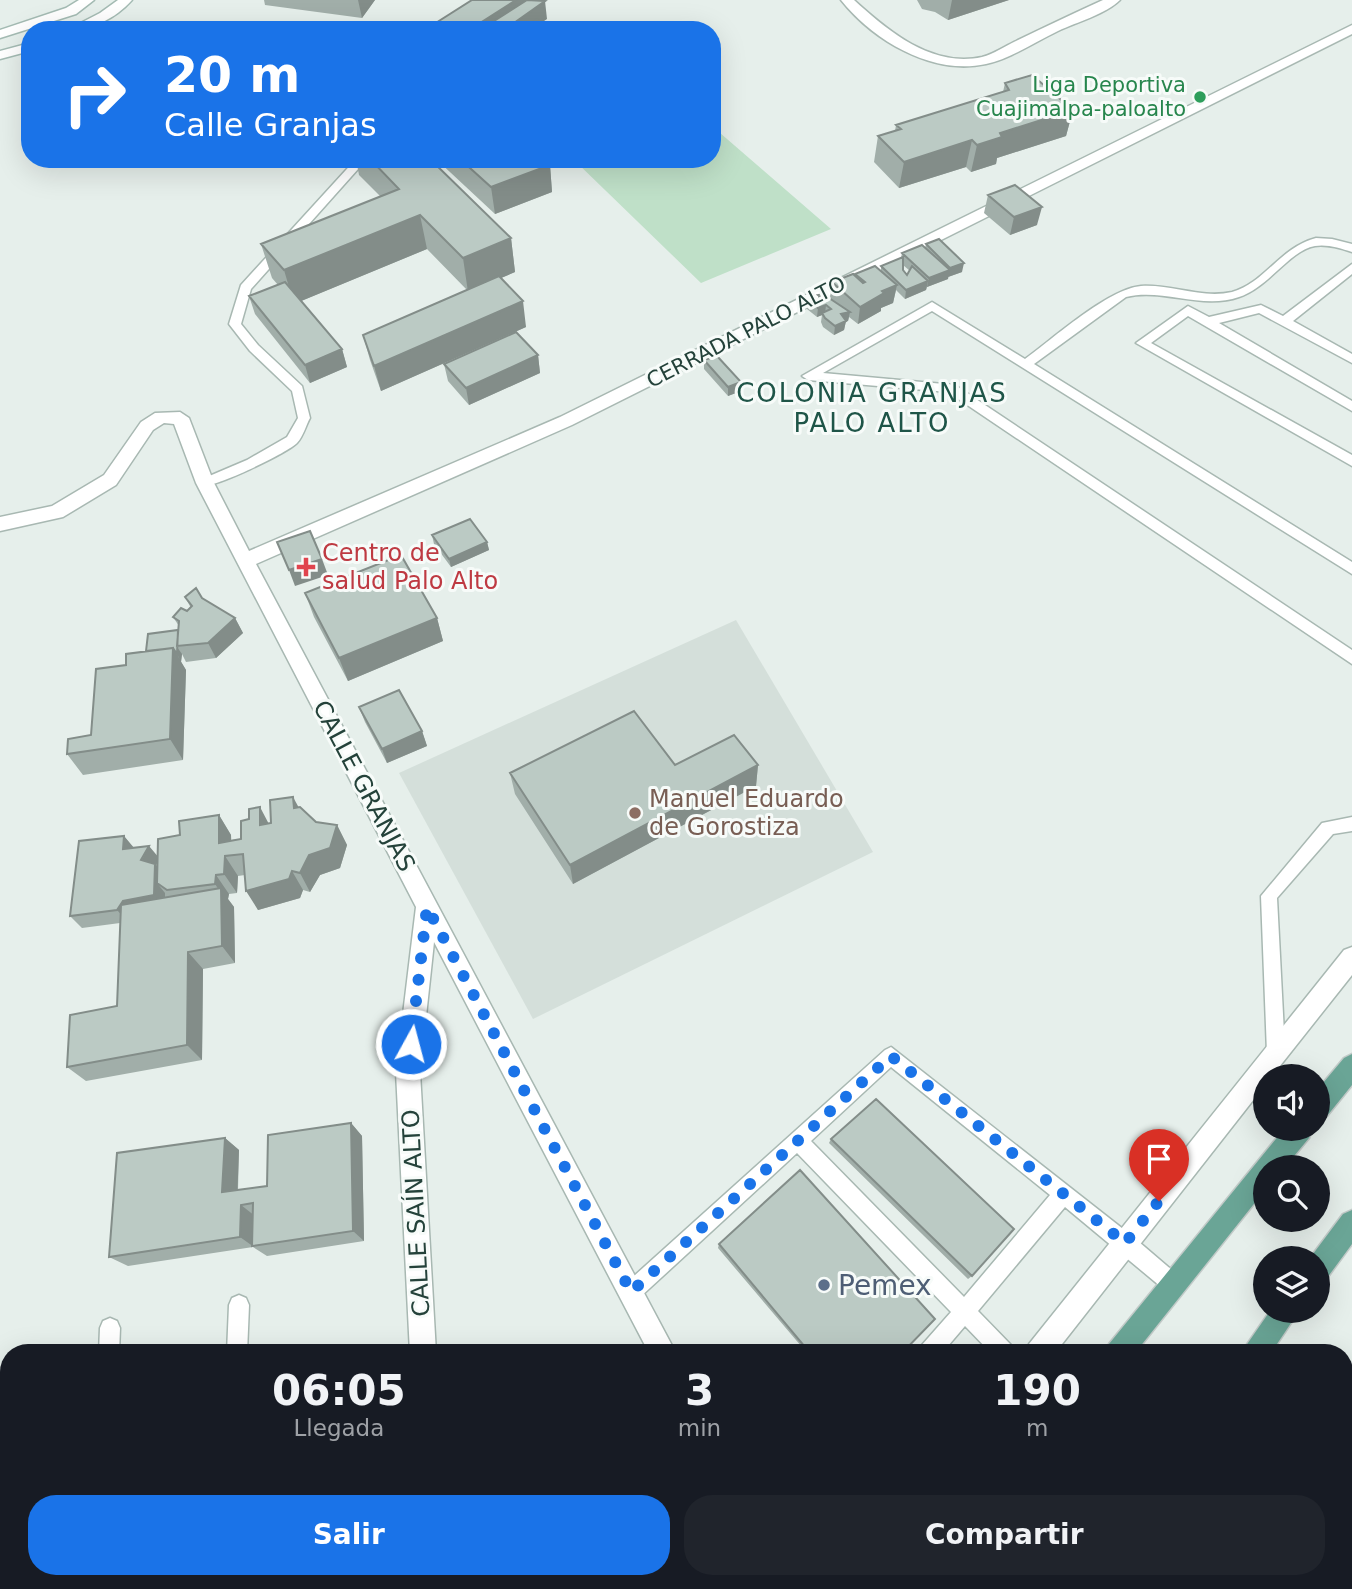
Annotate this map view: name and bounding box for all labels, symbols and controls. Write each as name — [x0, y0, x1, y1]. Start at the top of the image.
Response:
text: 20 m — [164, 47, 300, 104]
icon: right — [49, 49, 140, 140]
place label: Liga Deportiva Cuajimalpa-paloalto — [976, 73, 1186, 121]
marker: Liga Deportiva Cuajimalpa-paloalto — [1192, 89, 1208, 105]
text: Calle Granjas — [164, 106, 377, 144]
street label: CERRADA PALO ALTO — [643, 271, 849, 393]
district label: COLONIA GRANJAS PALO ALTO — [736, 378, 1008, 438]
place label: Centro de salud Palo Alto — [322, 539, 498, 595]
marker: Centro de salud Palo Alto — [296, 557, 316, 577]
street label: CALLE GRANJAS — [307, 696, 421, 876]
place label: Manuel Eduardo de Gorostiza — [649, 785, 844, 841]
marker: Manuel Eduardo de Gorostiza — [627, 805, 643, 821]
position arrow — [374, 1007, 448, 1081]
map controls — [1253, 1064, 1330, 1323]
button: sound — [1253, 1064, 1330, 1141]
street label: CALLE SAÍN ALTO — [396, 1109, 435, 1317]
pin — [1129, 1129, 1189, 1201]
icon: arrive — [1140, 1140, 1178, 1178]
button: search — [1253, 1155, 1330, 1232]
button: layers — [1253, 1246, 1330, 1323]
place label: Pemex — [838, 1269, 932, 1302]
marker: Pemex — [816, 1277, 832, 1293]
text: 06:05 — [272, 1366, 406, 1415]
text: 3 — [685, 1366, 714, 1415]
text: 190 — [993, 1366, 1081, 1415]
text: Llegada — [294, 1415, 384, 1441]
text: min — [678, 1415, 721, 1441]
text: m — [1026, 1415, 1048, 1441]
button: Salir — [28, 1495, 670, 1575]
button: Compartir — [684, 1495, 1325, 1575]

